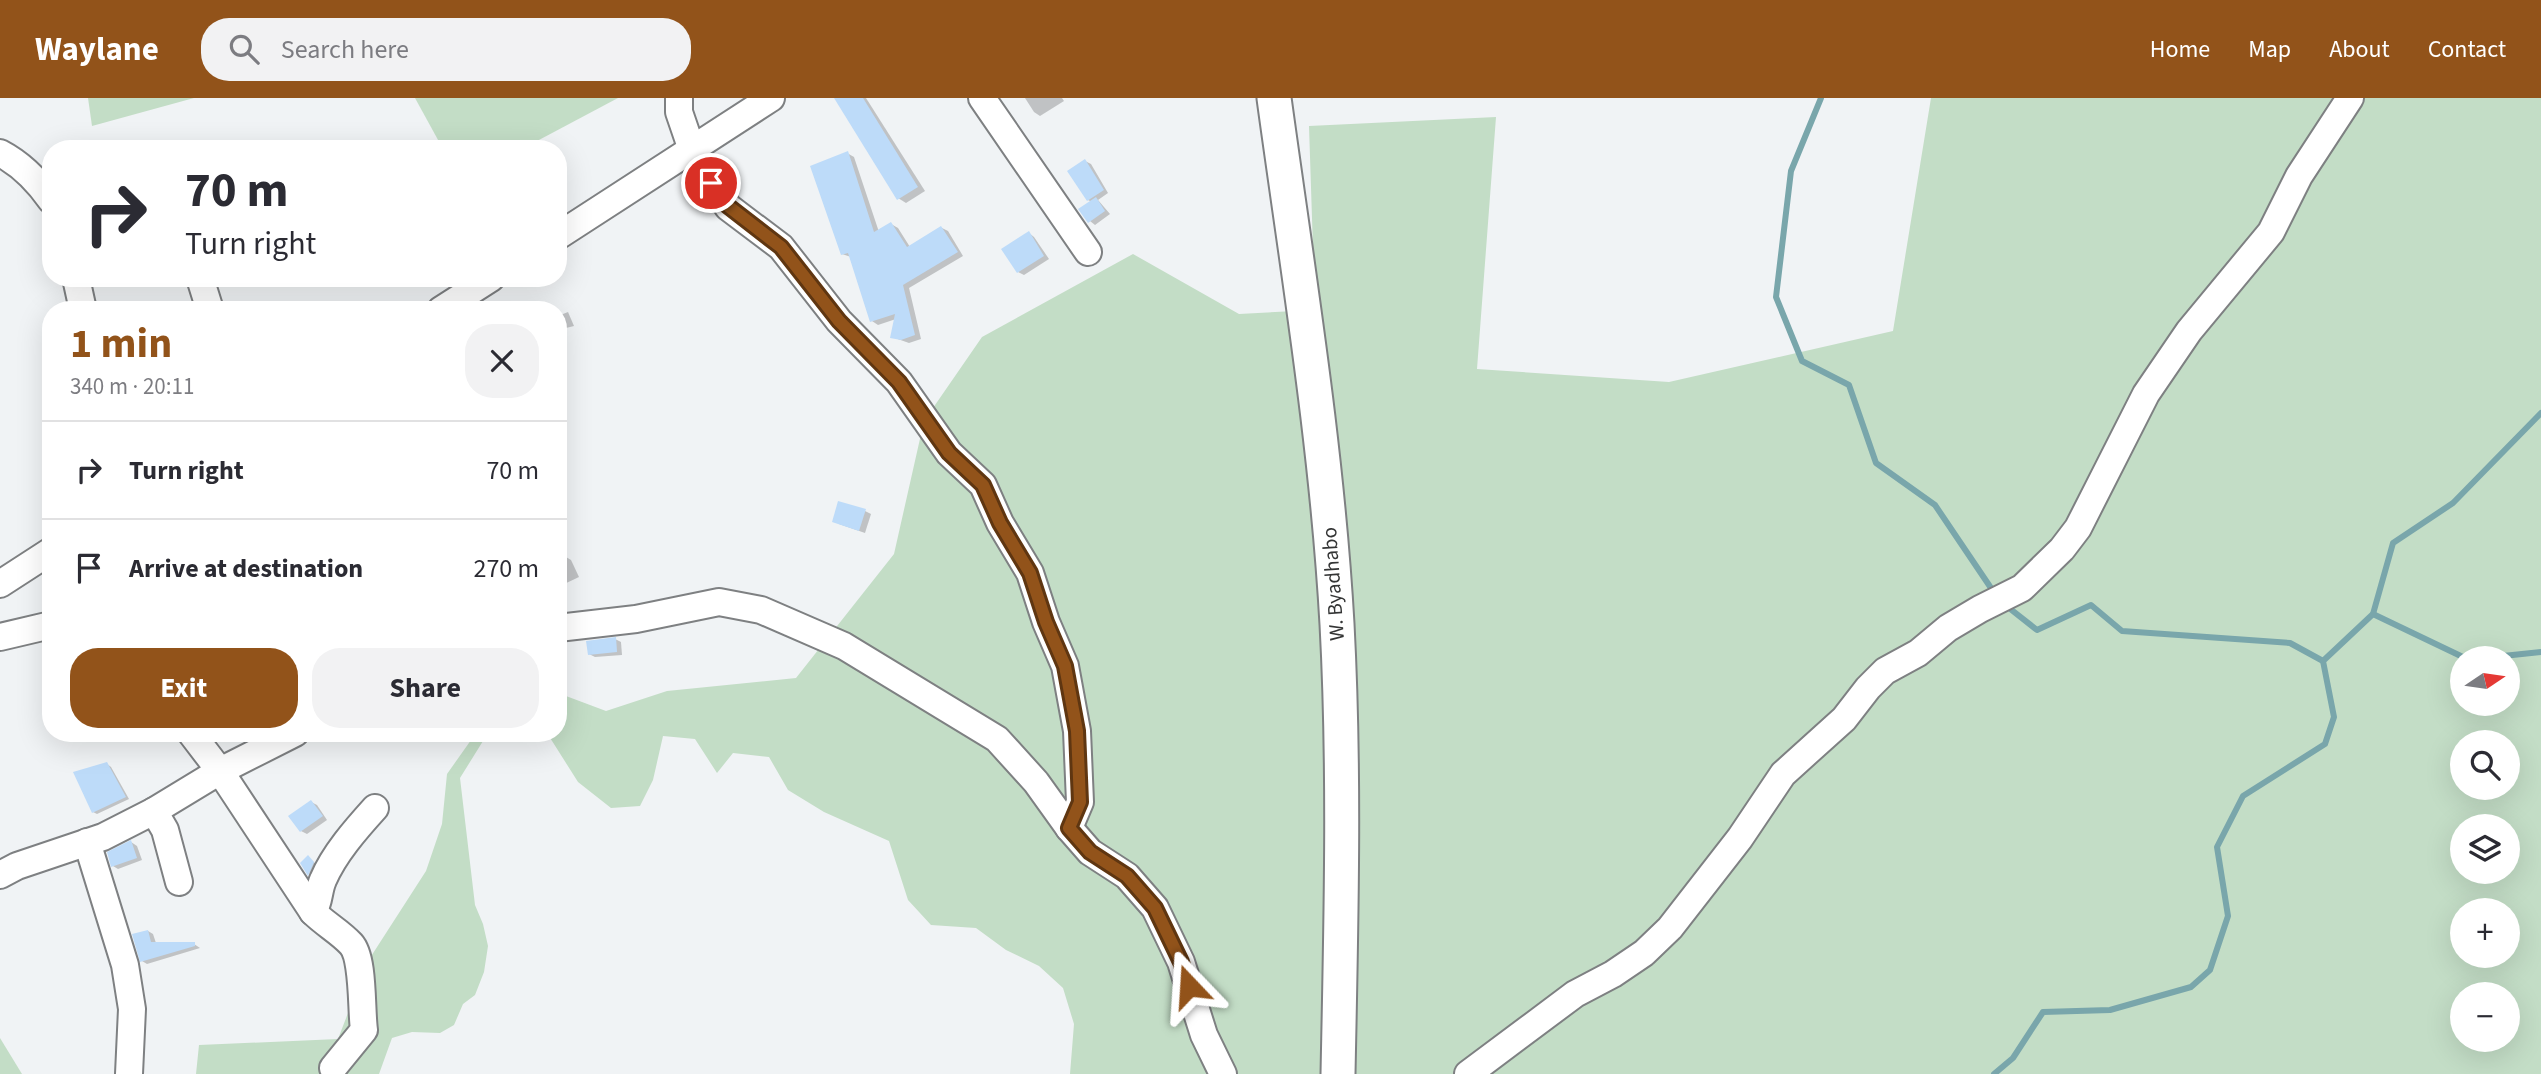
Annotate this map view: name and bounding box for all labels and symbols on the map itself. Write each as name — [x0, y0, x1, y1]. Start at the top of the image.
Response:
pin — [681, 153, 741, 213]
street label: W. Byadhabo — [1314, 526, 1352, 642]
north arrow — [2450, 646, 2520, 716]
position arrow — [1152, 949, 1226, 1023]

